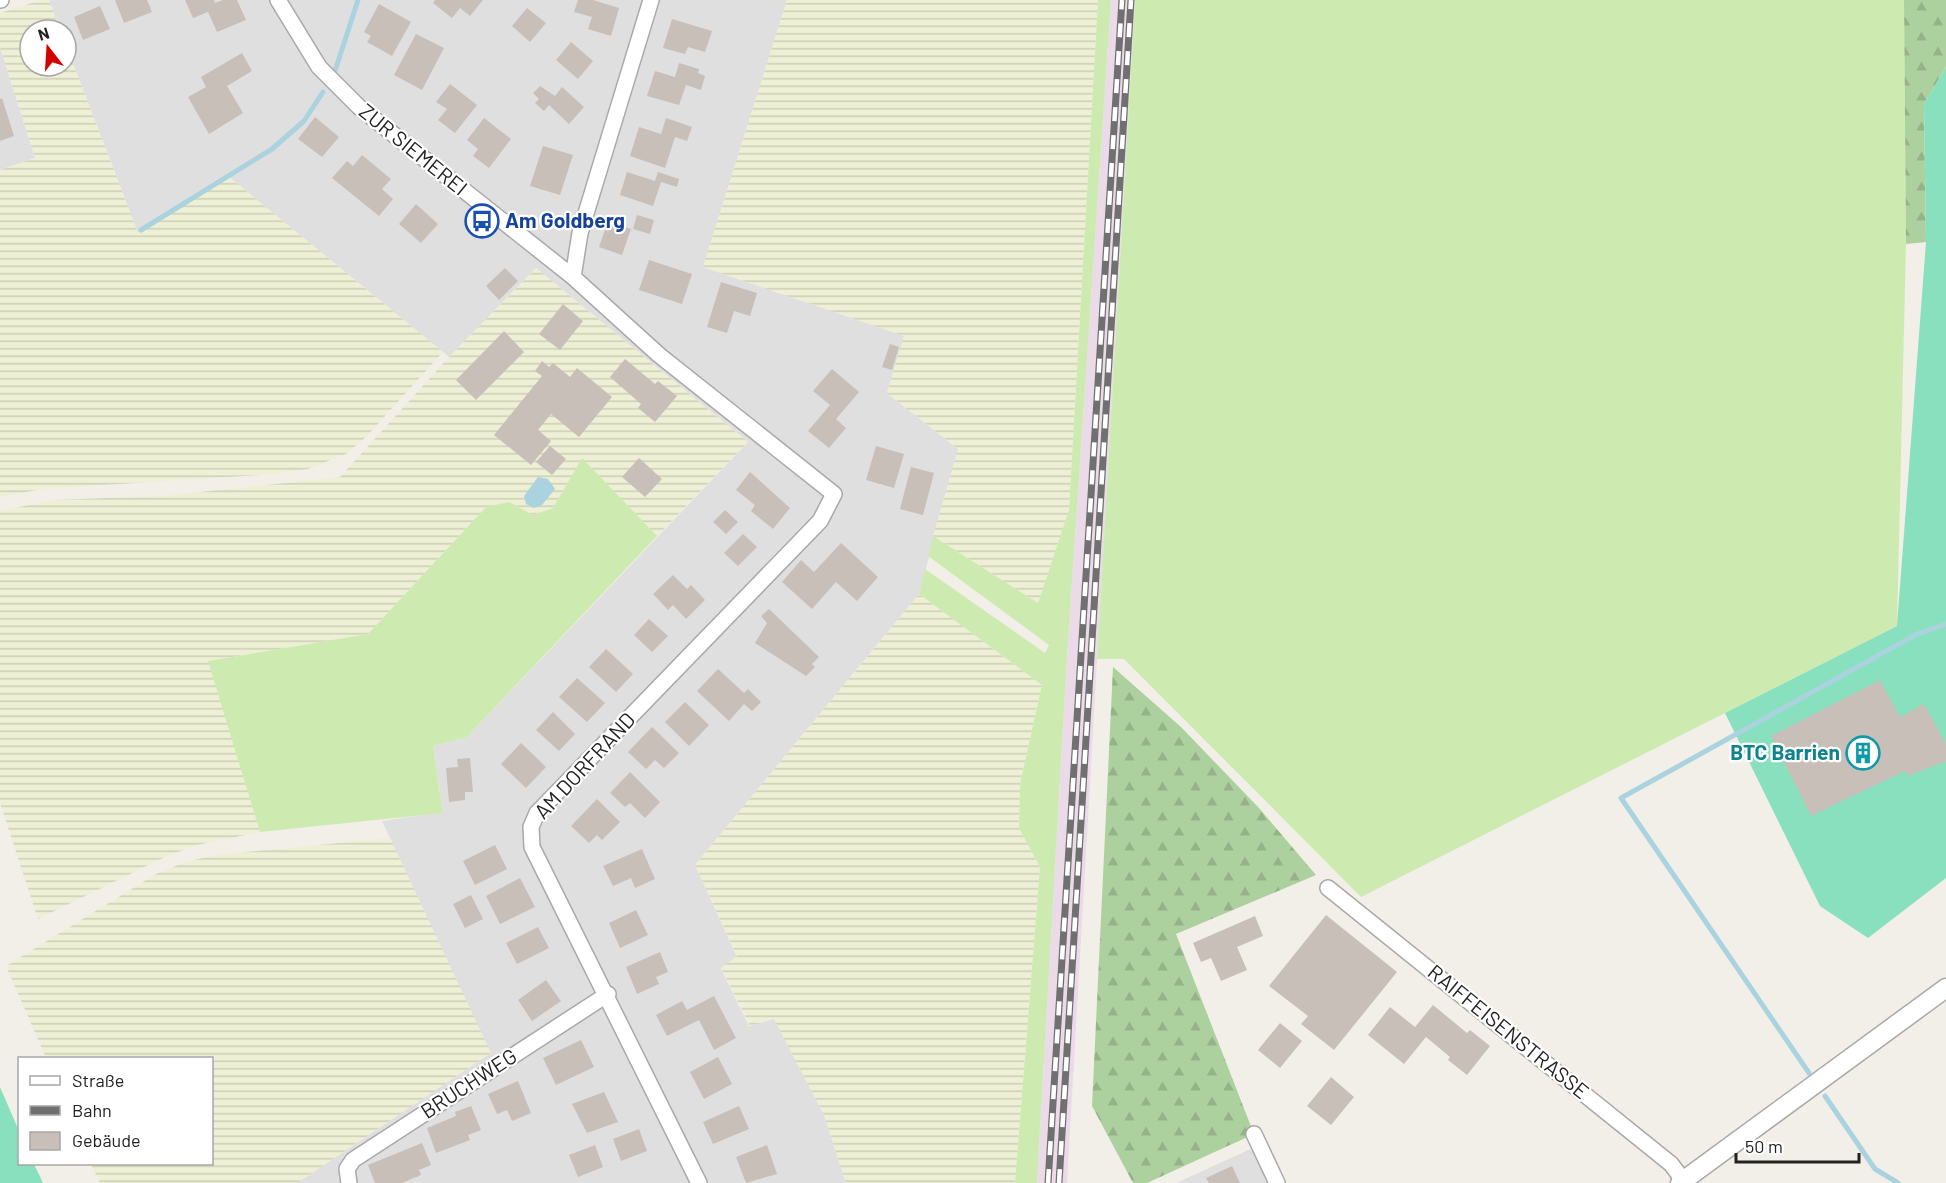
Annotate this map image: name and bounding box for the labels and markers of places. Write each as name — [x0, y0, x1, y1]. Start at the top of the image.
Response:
bus stop icon: Am Goldberg — [464, 203, 500, 239]
place label: Am Goldberg — [505, 207, 625, 232]
building icon: BTC Barrien — [1845, 735, 1881, 771]
place label: BTC Barrien — [1730, 739, 1840, 764]

